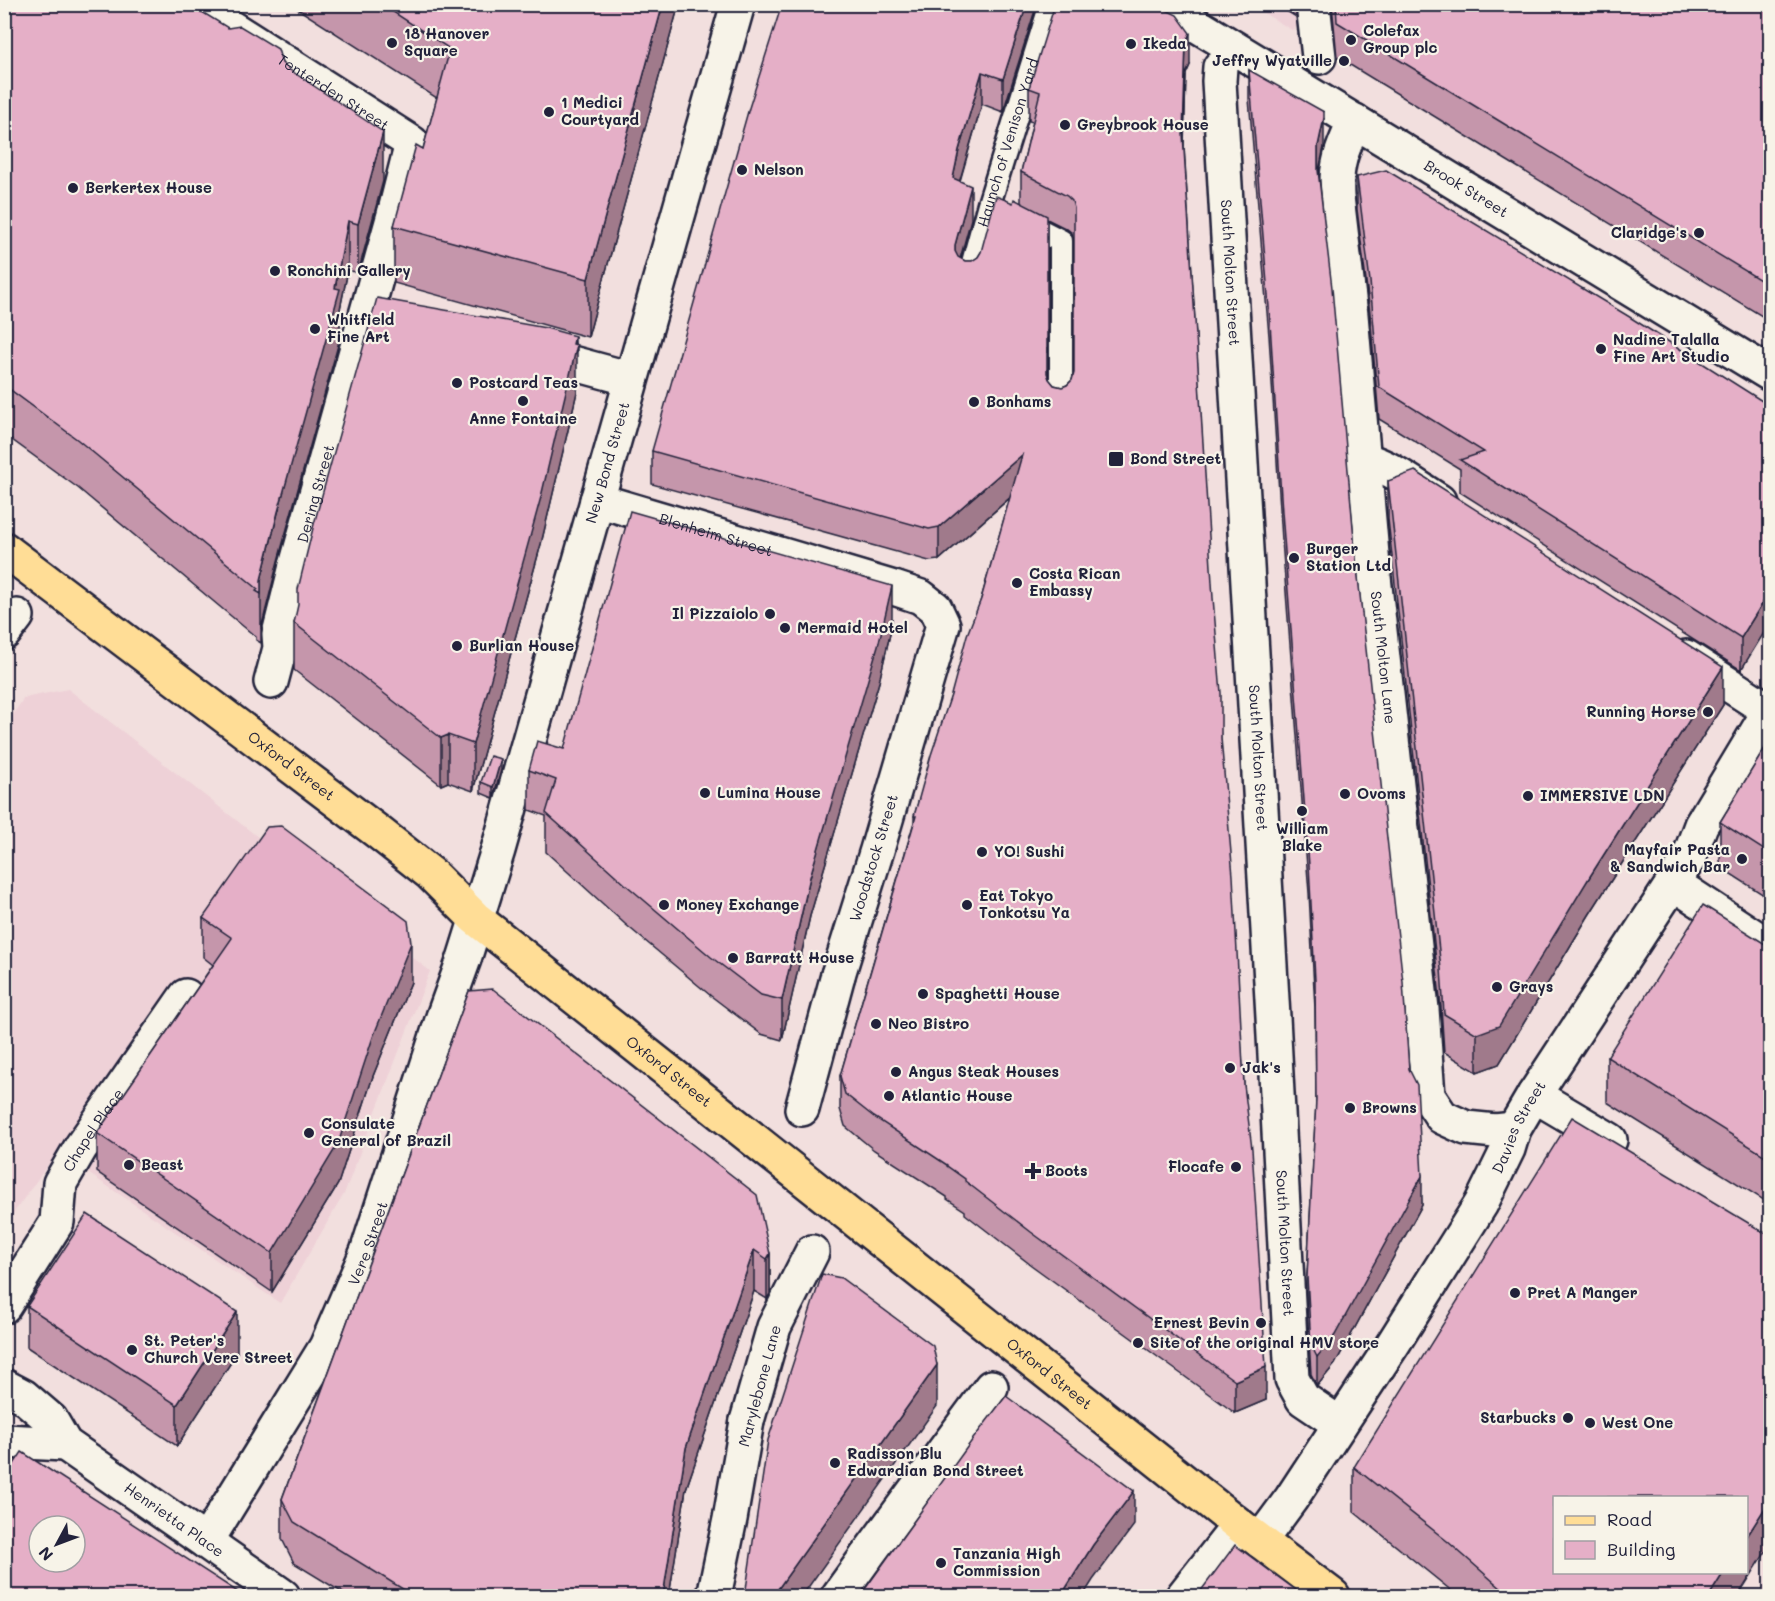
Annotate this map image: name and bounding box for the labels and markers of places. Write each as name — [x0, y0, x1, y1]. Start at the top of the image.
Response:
place label: Colefax Group plc — [1363, 20, 1437, 57]
place label: 18 Hanover Square — [404, 23, 489, 60]
place label: Ikeda — [1143, 33, 1186, 53]
marker: Colefax Group plc — [1344, 33, 1358, 47]
marker: 18 Hanover Square — [385, 36, 399, 50]
marker: Ikeda — [1124, 37, 1138, 51]
place label: Jeffry Wyatville — [1212, 50, 1332, 70]
marker: Jeffry Wyatville — [1337, 54, 1351, 68]
place label: 1 Medici Courtyard — [561, 92, 639, 129]
marker: 1 Medici Courtyard — [542, 105, 556, 119]
place label: Greybrook House — [1077, 114, 1209, 134]
marker: Greybrook House — [1058, 118, 1072, 132]
place label: Nelson — [754, 159, 804, 179]
marker: Nelson — [735, 163, 749, 177]
place label: Berkertex House — [85, 177, 212, 197]
marker: Berkertex House — [66, 181, 80, 195]
place label: Claridge's — [1611, 222, 1687, 242]
marker: Claridge's — [1692, 226, 1706, 240]
place label: Ronchini Gallery — [287, 260, 411, 280]
marker: Ronchini Gallery — [268, 264, 282, 278]
place label: Whitfield Fine Art — [327, 309, 395, 346]
marker: Whitfield Fine Art — [308, 322, 322, 336]
place label: Nadine Talalla Fine Art Studio — [1613, 329, 1729, 366]
marker: Nadine Talalla Fine Art Studio — [1594, 342, 1608, 356]
place label: Postcard Teas — [469, 372, 578, 392]
marker: Postcard Teas — [450, 376, 464, 390]
place label: Bonhams — [986, 391, 1051, 411]
marker: Anne Fontaine — [516, 394, 530, 408]
marker: Bonhams — [967, 395, 981, 409]
place label: Anne Fontaine — [469, 408, 577, 428]
place label: Bond Street — [1130, 448, 1221, 468]
marker: Bond Street — [1107, 450, 1125, 468]
place label: Burger Station Ltd — [1306, 538, 1391, 575]
marker: Burger Station Ltd — [1287, 551, 1301, 565]
place label: Costa Rican Embassy — [1029, 563, 1120, 600]
marker: Costa Rican Embassy — [1010, 576, 1024, 590]
place label: Il Pizzaiolo — [672, 603, 758, 623]
marker: Il Pizzaiolo — [763, 607, 777, 621]
place label: Mermaid Hotel — [797, 617, 908, 637]
marker: Mermaid Hotel — [778, 621, 792, 635]
place label: Burlian House — [469, 635, 574, 655]
marker: Burlian House — [450, 639, 464, 653]
place label: Running Horse — [1586, 701, 1696, 721]
marker: Running Horse — [1701, 705, 1715, 719]
place label: Lumina House — [717, 782, 821, 802]
place label: Ovoms — [1357, 783, 1406, 803]
place label: IMMERSIVE LDN — [1540, 785, 1665, 805]
marker: Lumina House — [698, 786, 712, 800]
marker: Ovoms — [1338, 787, 1352, 801]
marker: IMMERSIVE LDN — [1521, 789, 1535, 803]
marker: William Blake — [1295, 804, 1309, 818]
place label: William Blake — [1276, 818, 1328, 855]
place label: Mayfair Pasta & Sandwich Bar — [1610, 839, 1730, 876]
place label: YO! Sushi — [994, 841, 1065, 861]
marker: YO! Sushi — [975, 845, 989, 859]
marker: Mayfair Pasta & Sandwich Bar — [1735, 852, 1749, 866]
place label: Eat Tokyo Tonkotsu Ya — [979, 885, 1070, 922]
place label: Money Exchange — [676, 894, 799, 914]
marker: Money Exchange — [657, 898, 671, 912]
marker: Eat Tokyo Tonkotsu Ya — [960, 898, 974, 912]
place label: Barratt House — [745, 947, 854, 967]
marker: Barratt House — [726, 951, 740, 965]
place label: Grays — [1509, 976, 1553, 996]
marker: Grays — [1490, 980, 1504, 994]
place label: Spaghetti House — [935, 983, 1060, 1003]
marker: Spaghetti House — [916, 987, 930, 1001]
place label: Neo Bistro — [888, 1013, 969, 1033]
marker: Neo Bistro — [869, 1017, 883, 1031]
place label: Jak's — [1242, 1057, 1281, 1077]
place label: Angus Steak Houses — [908, 1061, 1059, 1081]
marker: Jak's — [1223, 1061, 1237, 1075]
marker: Angus Steak Houses — [889, 1065, 903, 1079]
place label: Atlantic House — [901, 1085, 1012, 1105]
marker: Atlantic House — [882, 1089, 896, 1103]
place label: Browns — [1362, 1097, 1417, 1117]
marker: Browns — [1343, 1101, 1357, 1115]
place label: Consulate General of Brazil — [321, 1113, 451, 1150]
marker: Consulate General of Brazil — [302, 1126, 316, 1140]
place label: Beast — [141, 1154, 184, 1174]
place label: Flocafe — [1168, 1156, 1224, 1176]
marker: Beast — [122, 1158, 136, 1172]
place label: Boots — [1045, 1160, 1088, 1180]
marker: Flocafe — [1229, 1160, 1243, 1174]
marker: Boots — [1026, 1164, 1040, 1178]
place label: Pret A Manger — [1527, 1282, 1638, 1302]
marker: Pret A Manger — [1508, 1286, 1522, 1300]
place label: Ernest Bevin — [1154, 1312, 1249, 1332]
marker: Ernest Bevin — [1254, 1316, 1268, 1330]
place label: St. Peter's Church Vere Street — [144, 1330, 293, 1367]
place label: Site of the original HMV store — [1150, 1332, 1379, 1352]
marker: Site of the original HMV store — [1131, 1336, 1145, 1350]
marker: St. Peter's Church Vere Street — [125, 1343, 139, 1357]
place label: Starbucks — [1480, 1407, 1556, 1427]
marker: Starbucks — [1561, 1411, 1575, 1425]
place label: West One — [1602, 1412, 1673, 1432]
marker: West One — [1583, 1416, 1597, 1430]
place label: Radisson Blu Edwardian Bond Street — [847, 1443, 1024, 1480]
marker: Radisson Blu Edwardian Bond Street — [828, 1456, 842, 1470]
place label: Tanzania High Commission — [953, 1543, 1061, 1580]
marker: Tanzania High Commission — [934, 1556, 948, 1570]

